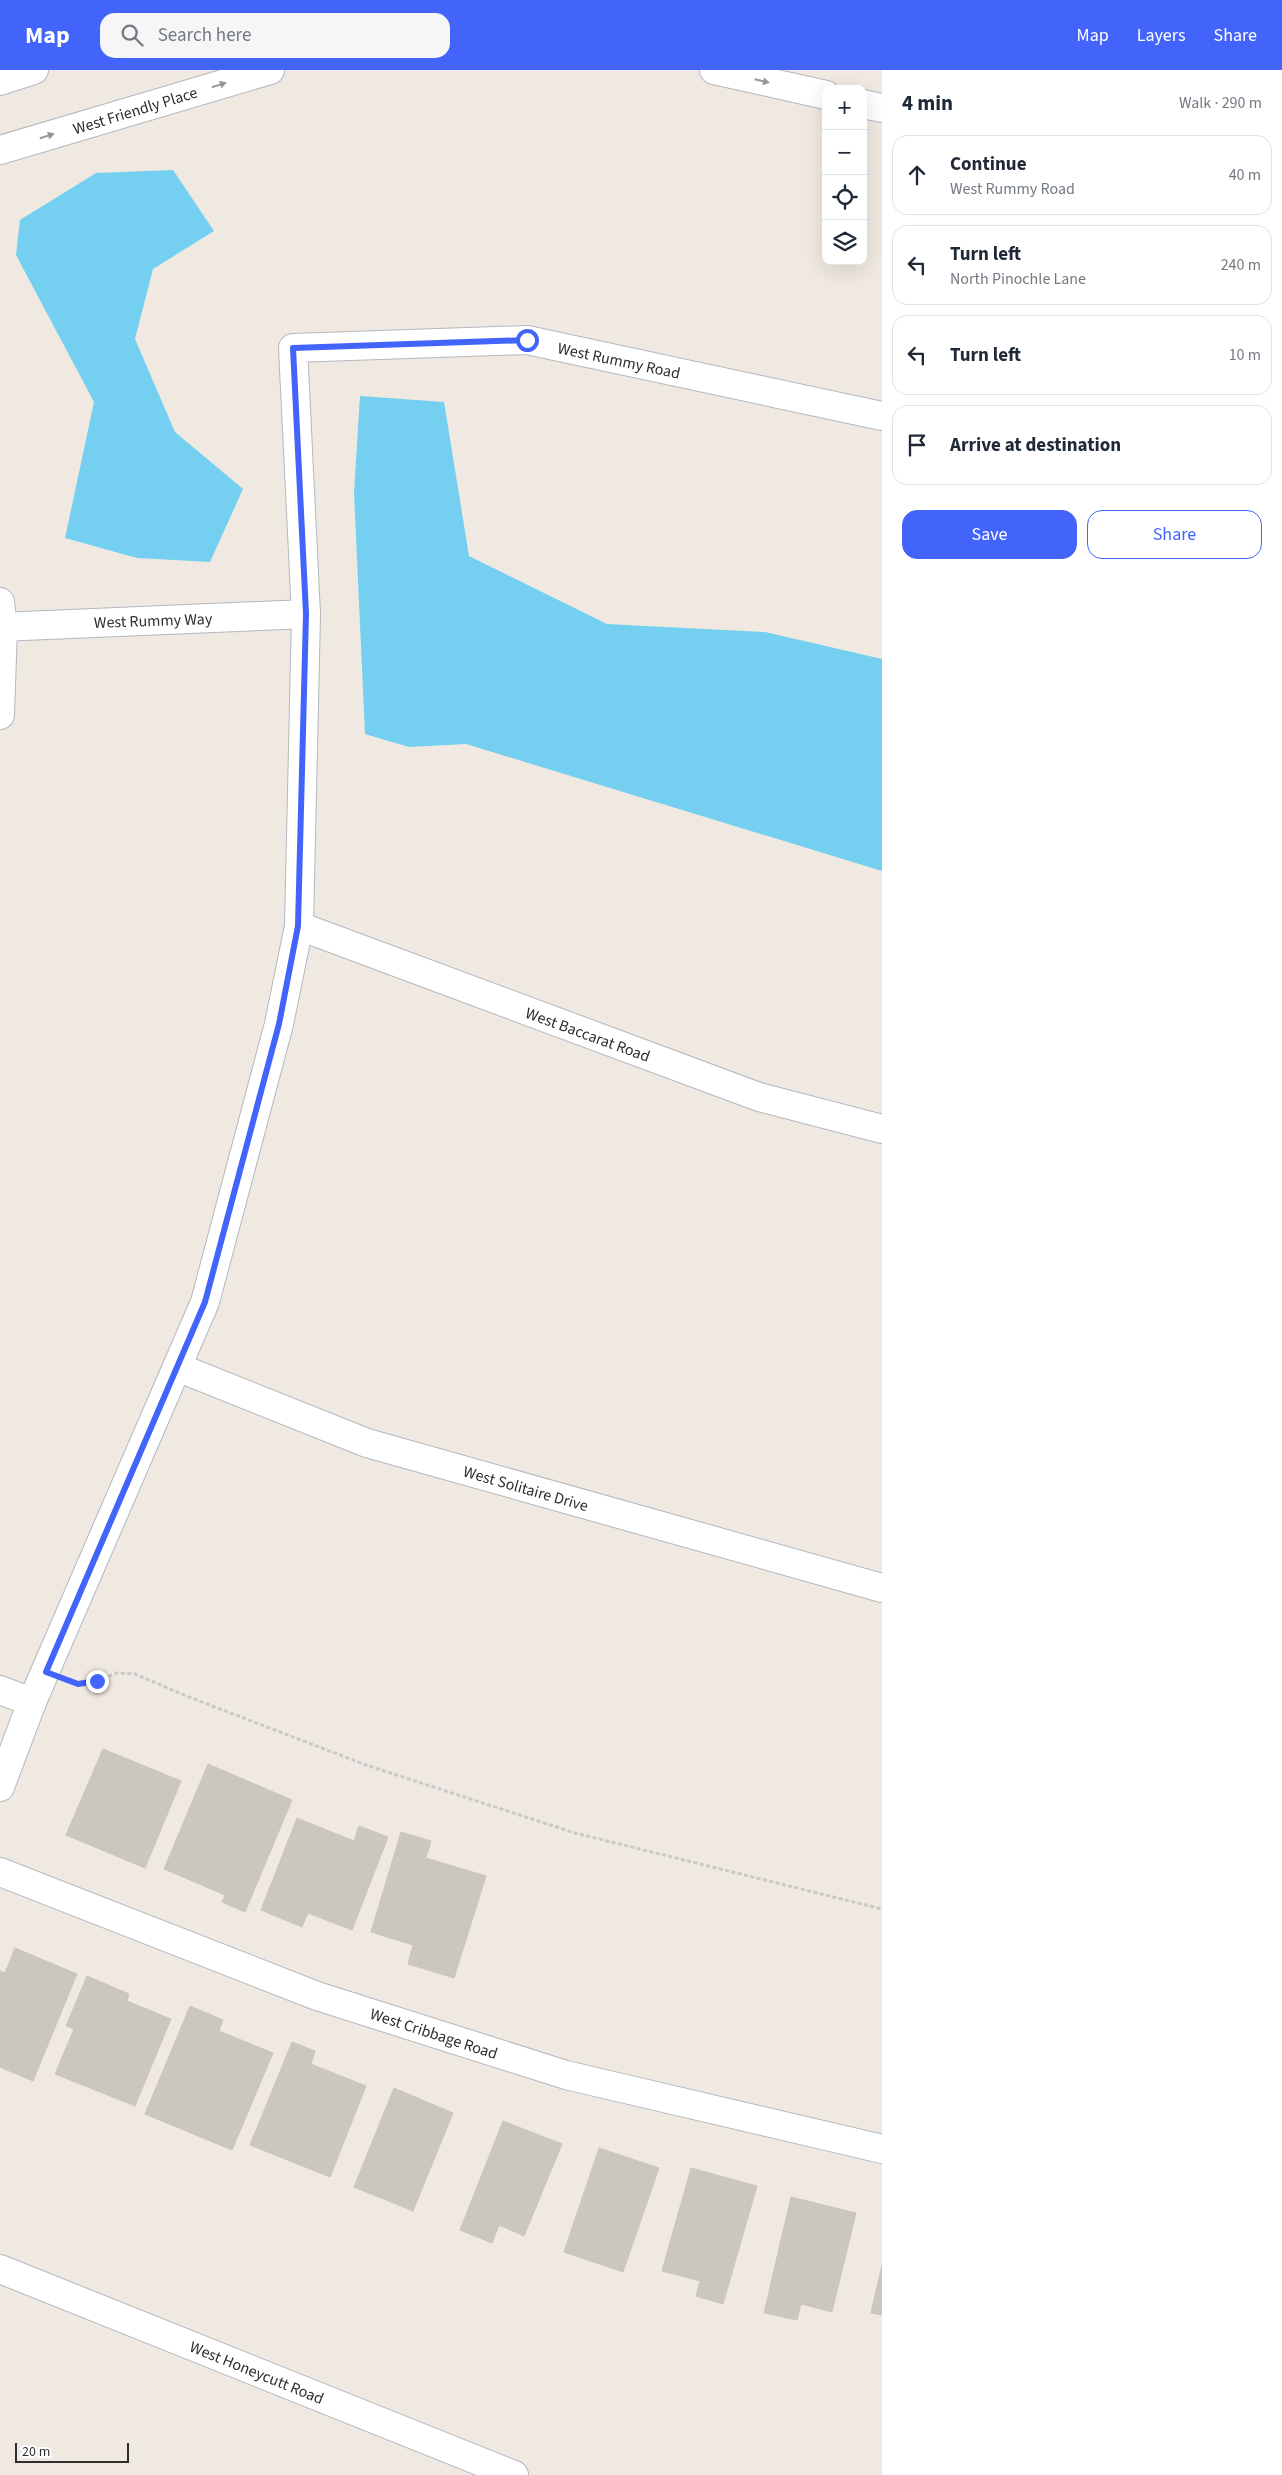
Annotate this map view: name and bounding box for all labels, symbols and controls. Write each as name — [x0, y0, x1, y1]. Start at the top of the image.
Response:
search box — [100, 13, 450, 58]
text: Map — [25, 18, 70, 53]
icon: search — [118, 21, 146, 49]
text: Search here — [158, 22, 251, 49]
text: Map — [1077, 23, 1109, 48]
text: Layers — [1137, 23, 1186, 48]
text: Share — [1214, 23, 1257, 48]
one-way arrow — [754, 77, 769, 85]
one-way arrow — [212, 81, 227, 89]
street label: West Friendly Place — [70, 82, 200, 140]
map controls — [822, 85, 867, 265]
button: + — [822, 85, 867, 130]
text: 4 min — [902, 88, 953, 118]
text: Walk · 290 m — [1179, 92, 1262, 114]
button: − — [822, 130, 867, 175]
one-way arrow — [39, 132, 54, 140]
text: Continue — [950, 151, 1027, 178]
icon: ahead — [903, 161, 931, 189]
text: 40 m — [1229, 164, 1261, 186]
button: locate — [822, 175, 867, 220]
text: West Rummy Road — [950, 178, 1075, 200]
button: layers — [822, 220, 867, 265]
text: Turn left — [950, 241, 1021, 268]
icon: left — [903, 251, 931, 279]
text: 240 m — [1221, 254, 1261, 276]
text: North Pinochle Lane — [950, 268, 1086, 290]
route start — [516, 329, 539, 352]
street label: West Rummy Road — [555, 337, 682, 385]
icon: left — [903, 341, 931, 369]
text: Turn left — [950, 342, 1021, 369]
text: 10 m — [1229, 344, 1261, 366]
icon: arrive — [903, 431, 931, 459]
text: Arrive at destination — [950, 432, 1121, 459]
button: Save — [902, 510, 1077, 559]
button: Share — [1087, 510, 1262, 559]
street label: West Rummy Way — [93, 608, 213, 634]
street label: West Baccarat Road — [522, 1002, 653, 1068]
street label: West Solitaire Drive — [461, 1461, 591, 1517]
route end — [86, 1670, 109, 1693]
street label: West Cribbage Road — [367, 2003, 500, 2065]
street label: West Honeycutt Road — [186, 2336, 327, 2410]
scale bar — [15, 2440, 129, 2463]
text: 20 m — [22, 2442, 50, 2462]

